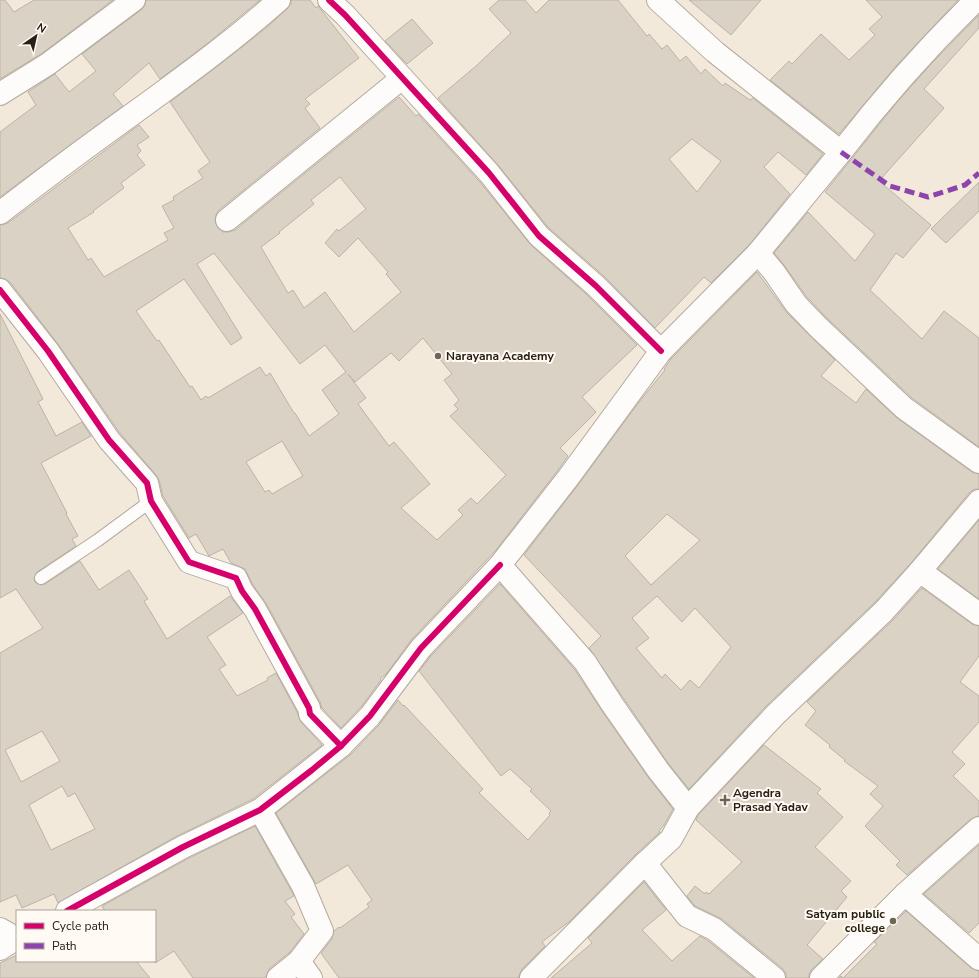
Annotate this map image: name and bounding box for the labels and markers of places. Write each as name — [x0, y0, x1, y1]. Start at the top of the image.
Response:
place label: Narayana Academy — [446, 348, 554, 364]
marker: Narayana Academy — [433, 351, 443, 361]
place label: Agendra Prasad Yadav — [733, 785, 809, 815]
marker: Agendra Prasad Yadav — [720, 795, 730, 805]
place label: Satyam public college — [806, 906, 885, 936]
marker: Satyam public college — [888, 916, 898, 926]

